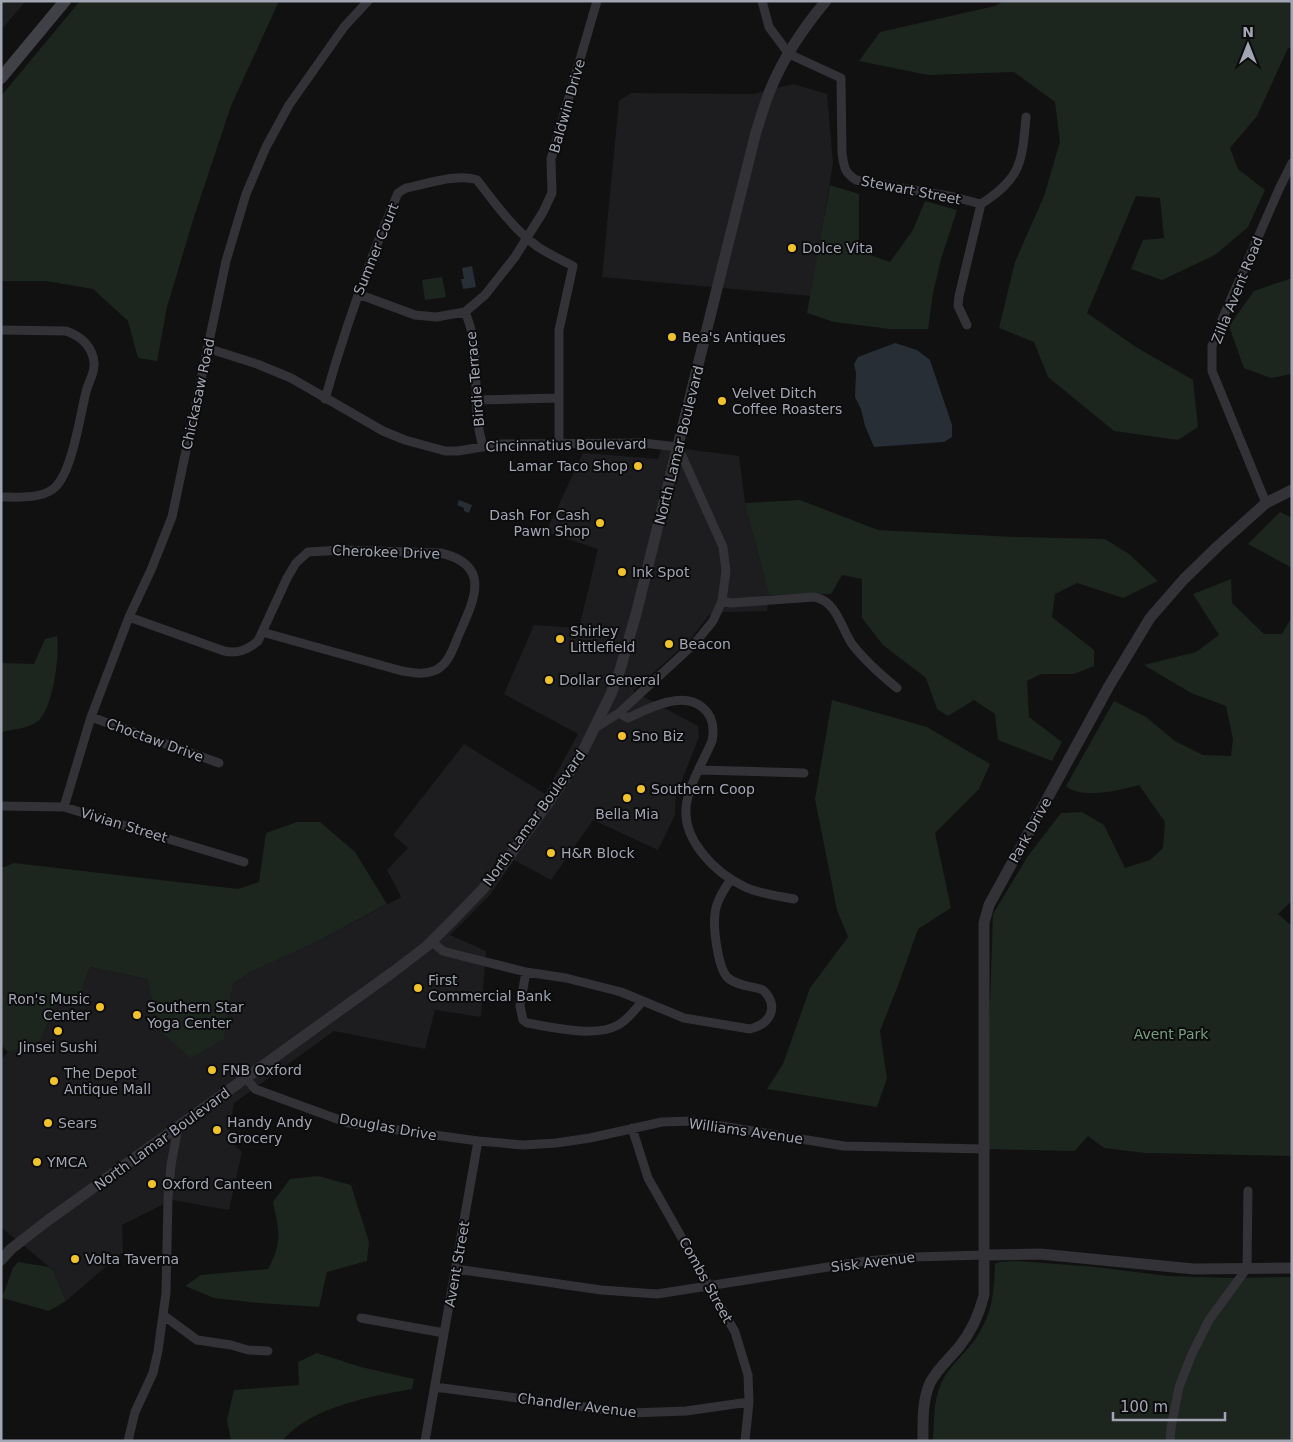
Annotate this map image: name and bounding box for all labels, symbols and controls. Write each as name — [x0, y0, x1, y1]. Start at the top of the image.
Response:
north arrow — [1223, 20, 1273, 70]
text: N — [1242, 24, 1254, 40]
street label: Baldwin Drive — [546, 57, 588, 155]
street label: Stewart Street — [860, 172, 963, 208]
street label: Sumner Court — [350, 200, 402, 297]
street label: Zilla Avent Road — [1208, 234, 1266, 346]
place label: Dolce Vita — [802, 240, 873, 256]
marker: Dolce Vita — [786, 242, 798, 254]
place label: Bea's Antiques — [682, 329, 786, 345]
street label: Birdie Terrace — [463, 331, 487, 427]
marker: Bea's Antiques — [666, 331, 678, 343]
street label: Chickasaw Road — [178, 337, 218, 451]
street label: North Lamar Boulevard — [651, 364, 707, 526]
place label: Velvet Ditch Coffee Roasters — [732, 385, 842, 417]
marker: Velvet Ditch Coffee Roasters — [716, 395, 728, 407]
street label: Cincinnatius Boulevard — [485, 436, 647, 454]
place label: Lamar Taco Shop — [508, 458, 628, 474]
marker: Lamar Taco Shop — [632, 460, 644, 472]
place label: Dash For Cash Pawn Shop — [489, 507, 590, 539]
marker: Dash For Cash Pawn Shop — [594, 517, 606, 529]
street label: Cherokee Drive — [332, 542, 440, 562]
place label: Ink Spot — [632, 564, 690, 580]
marker: Ink Spot — [616, 566, 628, 578]
place label: Shirley Littlefield — [570, 623, 635, 655]
marker: Shirley Littlefield — [554, 633, 566, 645]
place label: Beacon — [679, 636, 731, 652]
marker: Beacon — [663, 638, 675, 650]
place label: Dollar General — [559, 672, 660, 688]
marker: Dollar General — [543, 674, 555, 686]
street label: Choctaw Drive — [104, 715, 206, 765]
place label: Sno Biz — [632, 728, 684, 744]
marker: Sno Biz — [616, 730, 628, 742]
street label: North Lamar Boulevard — [480, 747, 588, 889]
place label: Southern Coop — [651, 781, 755, 797]
marker: Southern Coop — [635, 783, 647, 795]
marker: Bella Mia — [621, 792, 633, 804]
street label: Park Drive — [1006, 795, 1054, 865]
street label: Vivian Street — [79, 804, 170, 846]
place label: Bella Mia — [595, 806, 659, 822]
place label: H&R Block — [561, 845, 635, 861]
marker: H&R Block — [545, 847, 557, 859]
place label: First Commercial Bank — [428, 972, 552, 1004]
marker: First Commercial Bank — [412, 982, 424, 994]
place label: Ron's Music Center — [8, 991, 90, 1023]
place label: Southern Star Yoga Center — [146, 999, 244, 1031]
marker: Ron's Music Center — [94, 1001, 106, 1013]
marker: Southern Star Yoga Center — [131, 1009, 143, 1021]
marker: Jinsei Sushi — [52, 1025, 64, 1037]
park label: Avent Park — [1134, 1026, 1209, 1042]
place label: Jinsei Sushi — [18, 1039, 97, 1055]
place label: FNB Oxford — [222, 1062, 302, 1078]
marker: FNB Oxford — [206, 1064, 218, 1076]
place label: The Depot Antique Mall — [63, 1065, 151, 1097]
marker: The Depot Antique Mall — [48, 1075, 60, 1087]
street label: North Lamar Boulevard — [91, 1085, 233, 1193]
street label: Douglas Drive — [338, 1111, 438, 1143]
place label: Handy Andy Grocery — [227, 1114, 312, 1146]
place label: Sears — [58, 1115, 97, 1131]
street label: Williams Avenue — [688, 1115, 804, 1147]
marker: Sears — [42, 1117, 54, 1129]
marker: Handy Andy Grocery — [211, 1124, 223, 1136]
place label: YMCA — [46, 1154, 87, 1170]
marker: YMCA — [31, 1156, 43, 1168]
place label: Oxford Canteen — [162, 1176, 272, 1192]
marker: Oxford Canteen — [146, 1178, 158, 1190]
street label: Avent Street — [442, 1219, 473, 1308]
street label: Combs Street — [676, 1235, 736, 1326]
street label: Sisk Avenue — [830, 1249, 916, 1275]
place label: Volta Taverna — [85, 1251, 179, 1267]
marker: Volta Taverna — [69, 1253, 81, 1265]
street label: Chandler Avenue — [517, 1390, 637, 1420]
scale bar — [1113, 1390, 1226, 1422]
text: 100 m — [1120, 1398, 1168, 1416]

